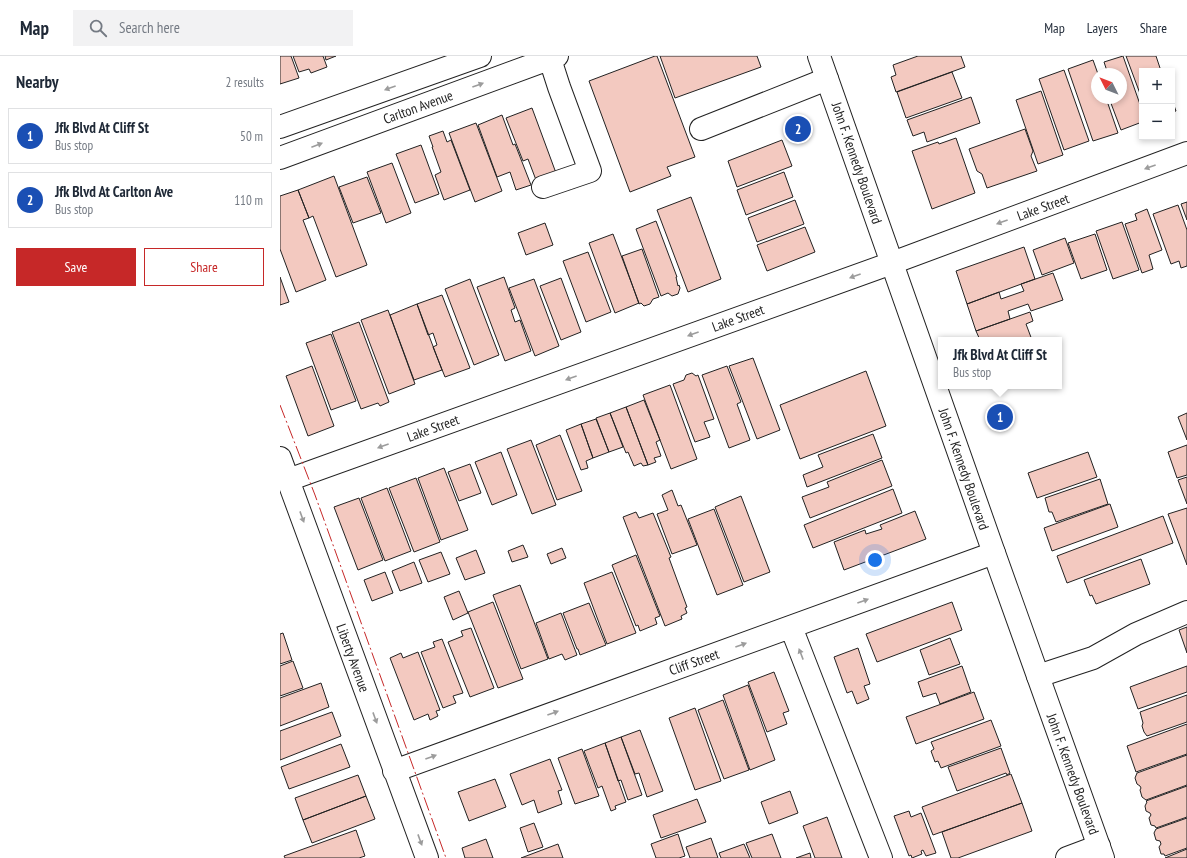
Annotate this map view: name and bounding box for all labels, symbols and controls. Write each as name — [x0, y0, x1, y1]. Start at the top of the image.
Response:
search box — [73, 10, 353, 46]
text: Map — [20, 16, 49, 40]
icon: search — [87, 17, 109, 39]
text: Search here — [119, 18, 180, 37]
text: Map — [1044, 19, 1065, 37]
text: Layers — [1087, 19, 1118, 37]
text: Share — [1140, 19, 1167, 37]
north arrow — [1091, 68, 1127, 104]
map controls — [1139, 68, 1175, 140]
button: + — [1139, 68, 1175, 104]
text: Nearby — [16, 71, 59, 93]
text: 2 results — [225, 74, 264, 91]
one-way arrow — [472, 81, 484, 87]
one-way arrow — [384, 85, 396, 91]
street label: Carlton Avenue — [381, 86, 456, 128]
street label: John F. Kennedy Boulevard — [827, 99, 886, 226]
button: − — [1139, 104, 1175, 140]
pin: 2 — [785, 114, 811, 144]
text: Jfk Blvd At Cliff St — [55, 118, 149, 137]
text: 1 — [27, 128, 33, 145]
text: 50 m — [240, 128, 263, 145]
text: Bus stop — [55, 137, 93, 154]
one-way arrow — [311, 141, 323, 147]
one-way arrow — [1144, 164, 1156, 170]
text: Jfk Blvd At Carlton Ave — [55, 182, 173, 201]
street label: Lake Street — [1014, 189, 1072, 225]
text: 2 — [27, 192, 33, 209]
text: 110 m — [234, 192, 263, 209]
text: Bus stop — [55, 201, 93, 218]
one-way arrow — [996, 219, 1008, 225]
button: Save — [16, 248, 136, 286]
button: Share — [144, 248, 264, 286]
one-way arrow — [849, 273, 861, 279]
street label: Lake Street — [709, 300, 767, 336]
one-way arrow — [687, 331, 699, 337]
popup — [938, 337, 1062, 389]
text: Jfk Blvd At Cliff St — [953, 345, 1047, 364]
text: Bus stop — [953, 364, 991, 381]
one-way arrow — [565, 375, 577, 381]
pin: 1 — [987, 402, 1013, 432]
street label: John F. Kennedy Boulevard — [934, 405, 993, 532]
street label: Lake Street — [404, 410, 462, 446]
one-way arrow — [377, 443, 389, 449]
one-way arrow — [299, 511, 305, 523]
your location — [865, 550, 885, 570]
one-way arrow — [858, 597, 870, 603]
street label: Liberty Avenue — [332, 621, 374, 695]
one-way arrow — [736, 642, 748, 648]
street label: Cliff Street — [667, 645, 722, 679]
one-way arrow — [798, 648, 804, 660]
one-way arrow — [548, 710, 560, 716]
street label: John F. Kennedy Boulevard — [1042, 710, 1103, 837]
one-way arrow — [373, 712, 379, 724]
one-way arrow — [425, 754, 437, 760]
one-way arrow — [417, 834, 423, 846]

